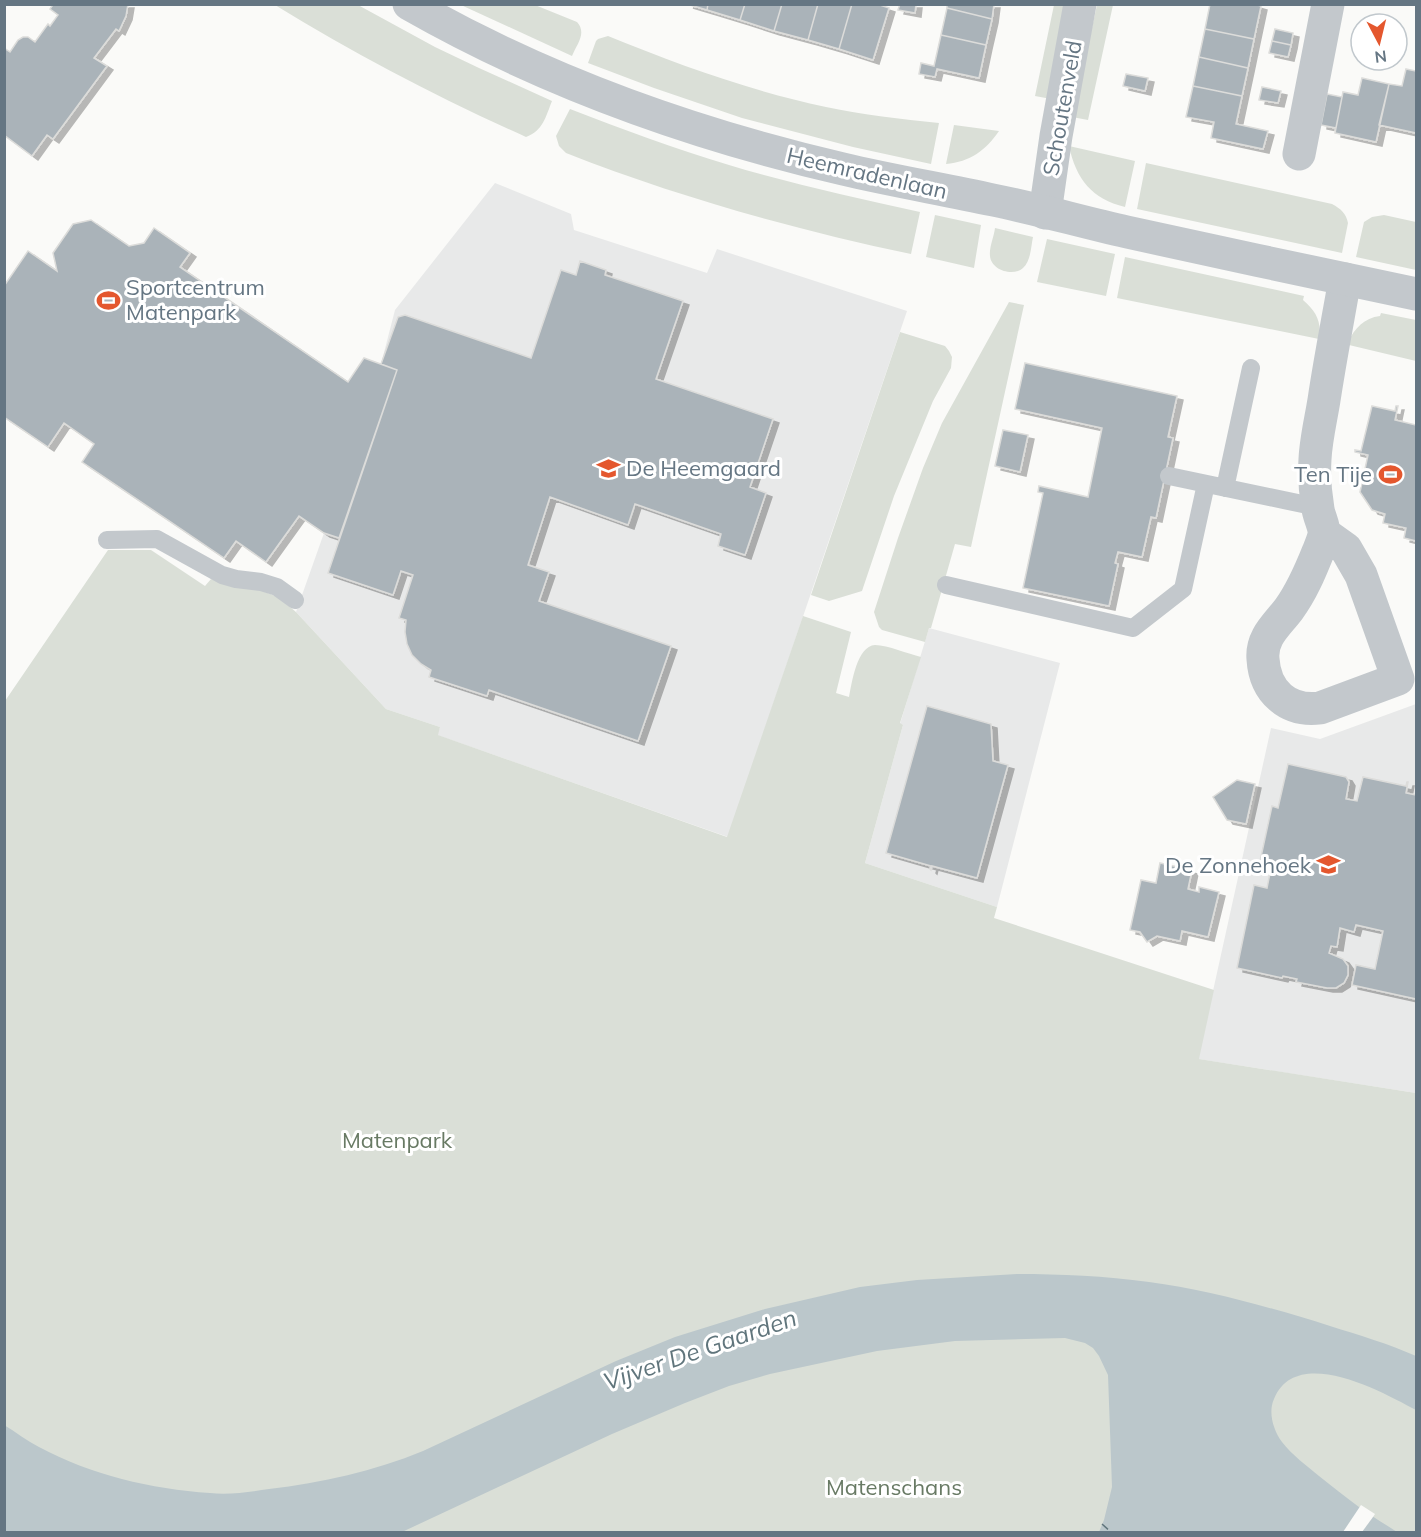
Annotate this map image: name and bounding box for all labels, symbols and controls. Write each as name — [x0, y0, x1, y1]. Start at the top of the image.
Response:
north arrow — [1349, 12, 1409, 72]
street label: Schoutenveld — [1036, 38, 1088, 178]
text: N — [1374, 46, 1388, 68]
street label: Heemradenlaan — [784, 141, 950, 205]
place label: Sportcentrum Matenpark — [126, 273, 265, 326]
sports icon: Sportcentrum Matenpark — [95, 287, 121, 313]
place label: De Heemgaard — [626, 454, 781, 482]
school or university icon: De Heemgaard — [595, 455, 621, 481]
place label: Ten Tije — [1294, 460, 1372, 488]
sports icon: Ten Tije — [1377, 461, 1403, 487]
place label: De Zonnehoek — [1165, 851, 1312, 879]
school or university icon: De Zonnehoek — [1316, 852, 1342, 878]
park label: Matenpark — [342, 1126, 453, 1154]
water label: Vijver De Gaarden — [599, 1302, 800, 1396]
park label: Matenschans — [826, 1473, 962, 1501]

